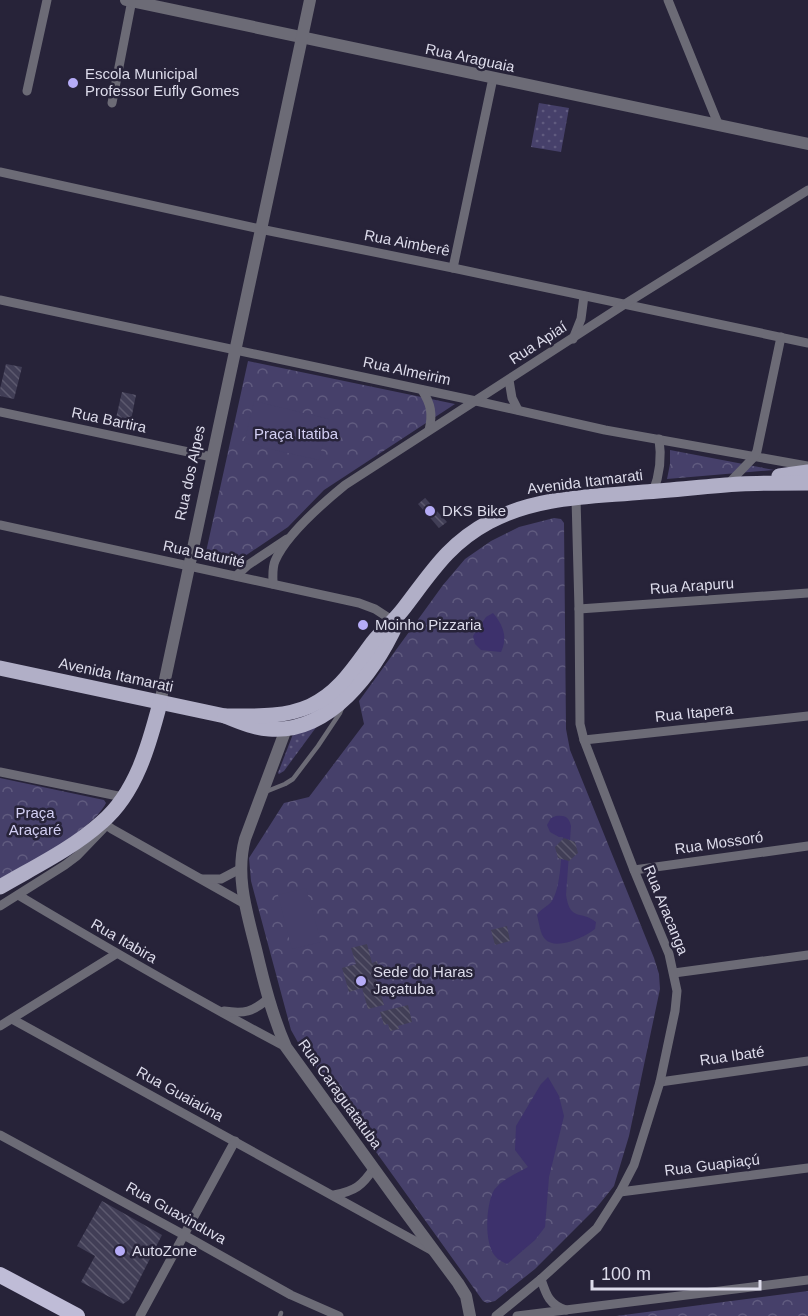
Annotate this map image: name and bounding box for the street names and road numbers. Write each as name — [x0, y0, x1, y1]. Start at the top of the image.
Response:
street label: Rua Araguaia — [424, 40, 517, 75]
street label: Rua Aimberê — [363, 226, 451, 259]
street label: Rua Apiaí — [506, 317, 570, 367]
street label: Rua Almeirim — [362, 353, 452, 388]
street label: Rua Bartira — [70, 403, 149, 436]
street label: Rua dos Alpes — [171, 424, 208, 522]
street label: Avenida Itamarati — [526, 466, 644, 497]
street label: Rua Baturité — [162, 537, 247, 570]
street label: Rua Arapuru — [649, 574, 735, 597]
street label: Avenida Itamarati — [57, 654, 175, 695]
street label: Rua Itapera — [654, 700, 734, 725]
street label: Rua Mossoró — [674, 828, 764, 857]
street label: Rua Aracanga — [641, 863, 692, 958]
street label: Rua Itabira — [88, 915, 161, 967]
street label: Rua Caraguatatuba — [295, 1036, 386, 1152]
street label: Rua Ibaté — [699, 1043, 765, 1068]
street label: Rua Guaiaúna — [134, 1063, 227, 1125]
street label: Rua Guapiaçú — [663, 1150, 761, 1179]
street label: Rua Guaxinduva — [123, 1178, 230, 1247]

